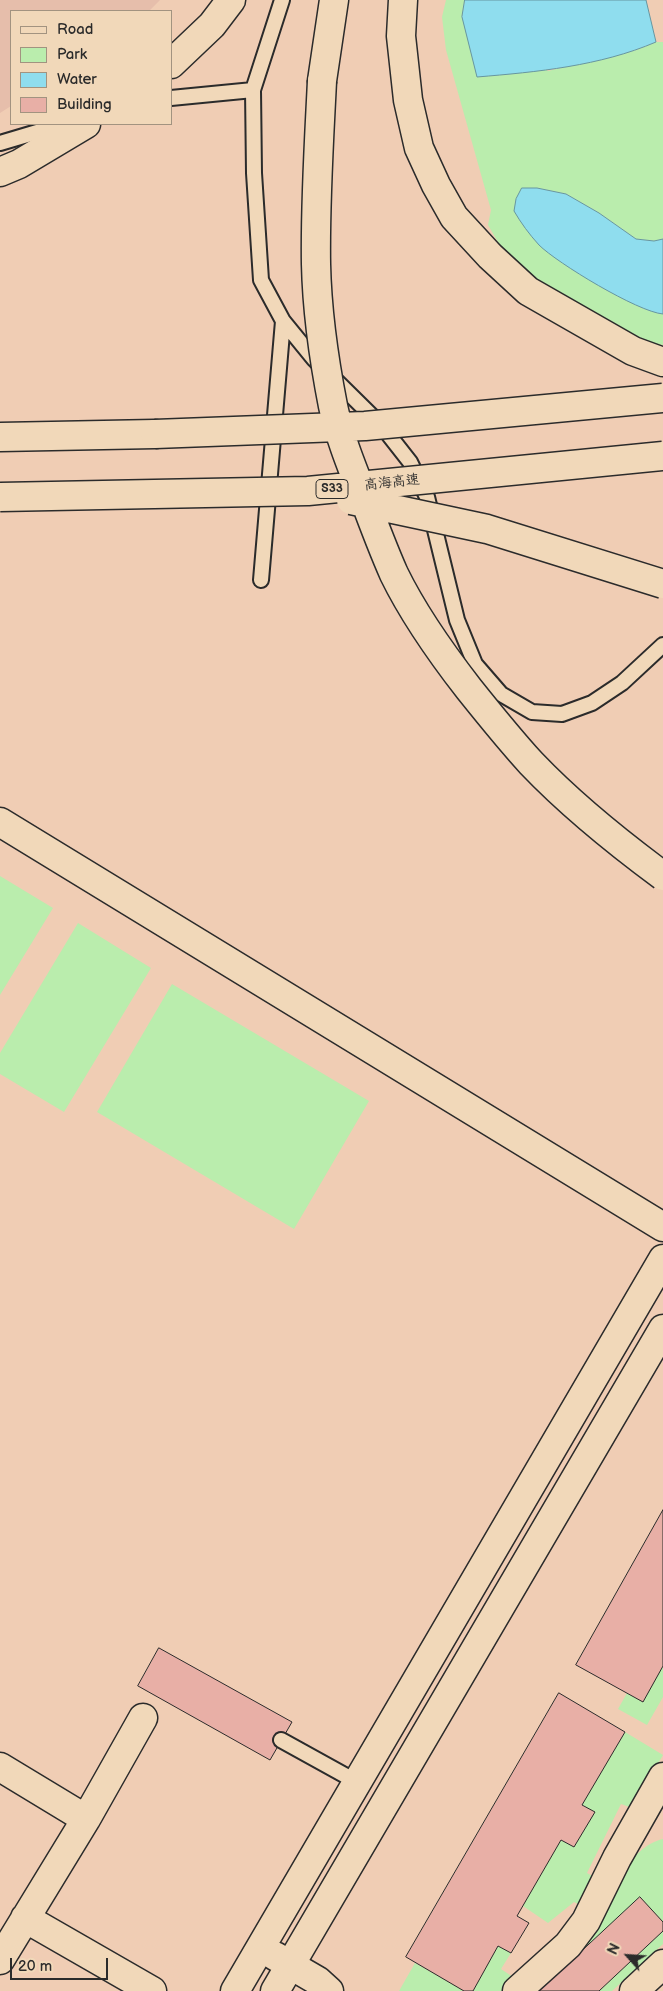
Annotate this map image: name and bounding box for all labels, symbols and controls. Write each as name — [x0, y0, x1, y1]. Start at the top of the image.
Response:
legend — [10, 10, 172, 125]
text: Road — [57, 20, 93, 39]
text: Park — [57, 45, 87, 64]
text: Water — [57, 70, 97, 89]
text: Building — [57, 95, 112, 114]
street label: 高海高速 — [363, 472, 421, 494]
road number: S33 — [316, 479, 348, 498]
north arrow — [603, 1931, 653, 1981]
text: N — [604, 1941, 624, 1958]
scale bar — [12, 1948, 110, 1980]
text: 20 m — [18, 1957, 52, 1976]

